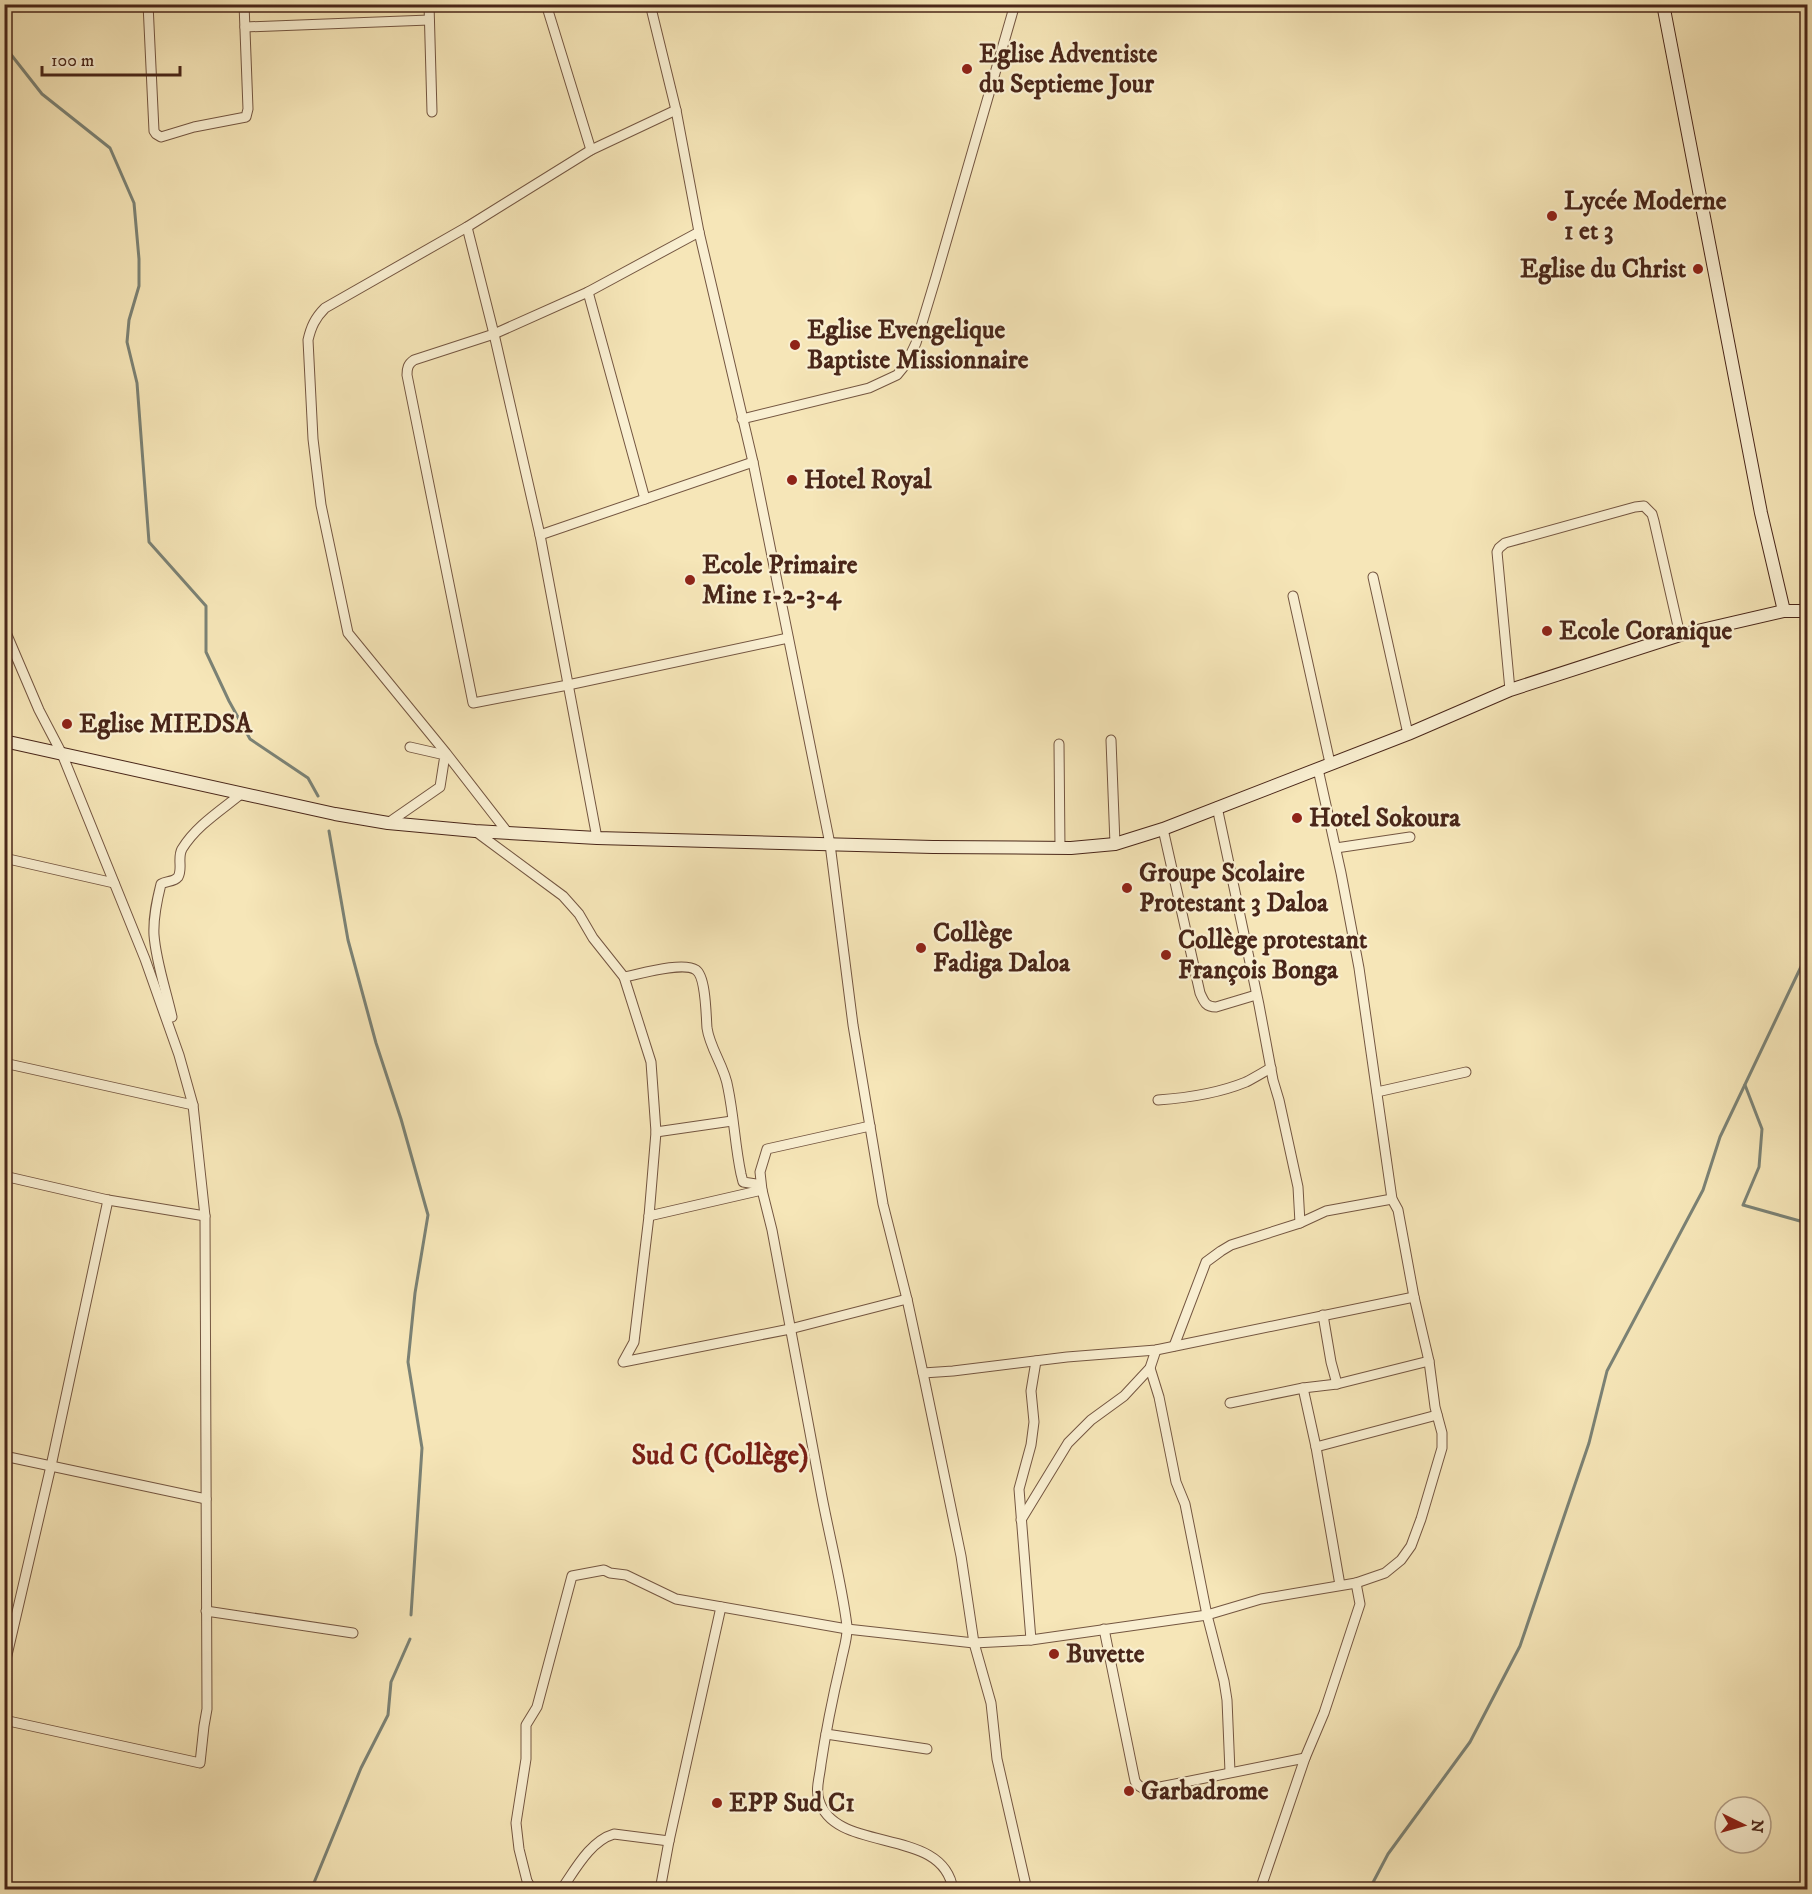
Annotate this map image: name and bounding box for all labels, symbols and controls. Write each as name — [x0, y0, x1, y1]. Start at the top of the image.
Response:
place label: Eglise Adventiste du Septieme Jour — [979, 38, 1158, 101]
scale bar — [42, 39, 180, 77]
text: 100 m — [51, 50, 94, 72]
marker: Eglise Adventiste du Septieme Jour — [960, 62, 974, 76]
place label: Lycée Moderne 1 et 3 — [1564, 185, 1727, 248]
marker: Lycée Moderne 1 et 3 — [1545, 209, 1559, 223]
place label: Eglise du Christ — [1520, 253, 1687, 286]
marker: Eglise du Christ — [1691, 262, 1705, 276]
place label: Eglise Evengelique Baptiste Missionnaire — [807, 314, 1029, 377]
marker: Eglise Evengelique Baptiste Missionnaire — [788, 338, 802, 352]
place label: Hotel Royal — [804, 464, 933, 497]
marker: Hotel Royal — [785, 473, 799, 487]
place label: Ecole Primaire Mine 1-2-3-4 — [702, 549, 858, 612]
marker: Ecole Primaire Mine 1-2-3-4 — [683, 573, 697, 587]
place label: Ecole Coranique — [1559, 615, 1732, 648]
marker: Ecole Coranique — [1540, 624, 1554, 638]
place label: Eglise MIEDSA — [79, 708, 253, 741]
marker: Eglise MIEDSA — [60, 717, 74, 731]
place label: Hotel Sokoura — [1309, 802, 1461, 835]
marker: Hotel Sokoura — [1290, 811, 1304, 825]
place label: Groupe Scolaire Protestant 3 Daloa — [1139, 857, 1329, 920]
marker: Groupe Scolaire Protestant 3 Daloa — [1120, 881, 1134, 895]
place label: Collège Fadiga Daloa — [933, 917, 1071, 980]
place label: Collège protestant François Bonga — [1178, 924, 1368, 987]
marker: Collège Fadiga Daloa — [914, 941, 928, 955]
marker: Collège protestant François Bonga — [1159, 948, 1173, 962]
district label: Sud C (Collège) — [631, 1438, 809, 1473]
place label: Buvette — [1066, 1638, 1145, 1671]
marker: Buvette — [1047, 1647, 1061, 1661]
place label: Garbadrome — [1141, 1775, 1269, 1808]
marker: Garbadrome — [1122, 1784, 1136, 1798]
place label: EPP Sud C1 — [729, 1787, 855, 1820]
north arrow — [1713, 1795, 1773, 1855]
marker: EPP Sud C1 — [710, 1796, 724, 1810]
text: N — [1746, 1819, 1767, 1834]

